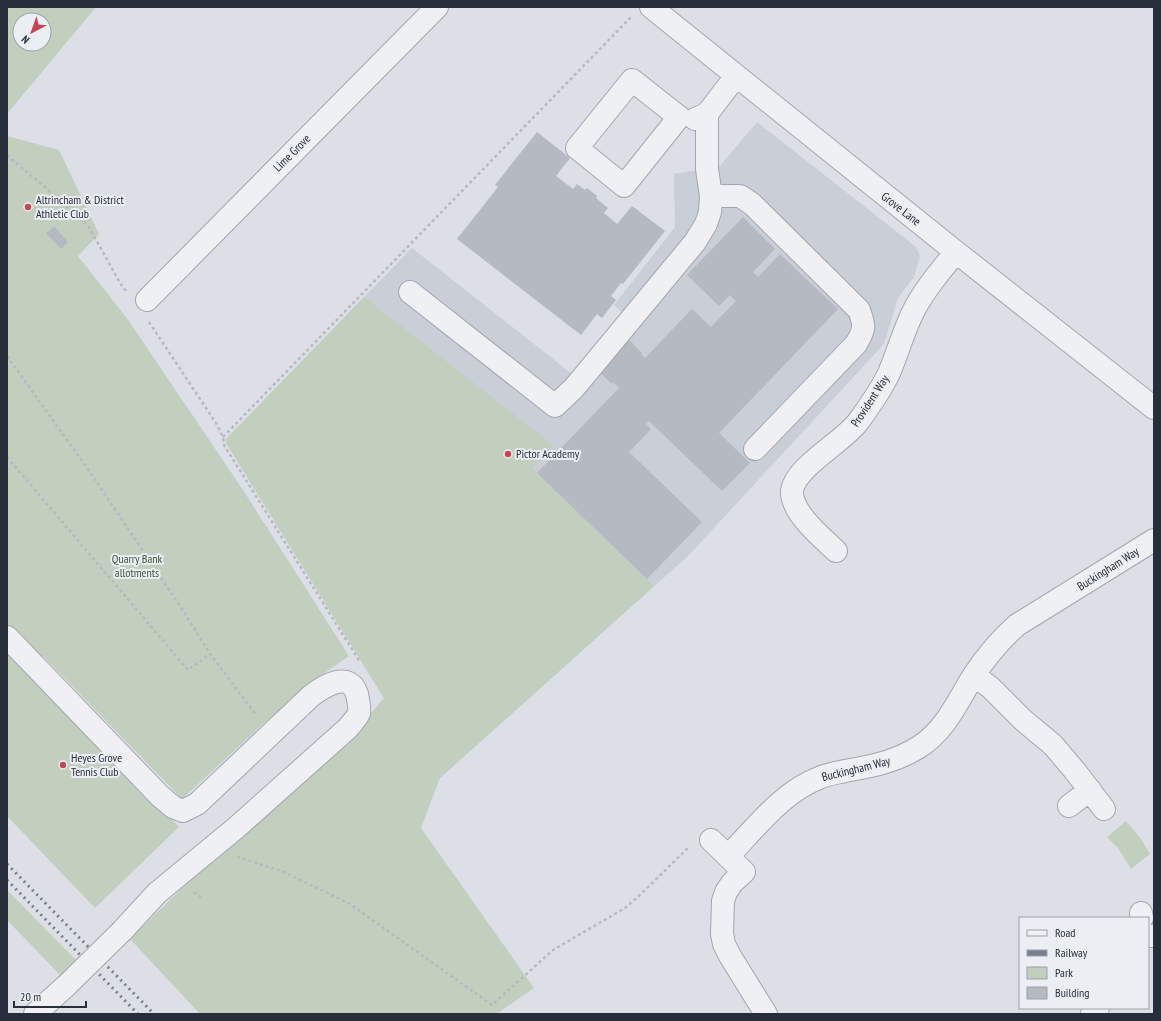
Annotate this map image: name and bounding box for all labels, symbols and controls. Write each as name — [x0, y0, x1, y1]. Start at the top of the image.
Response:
north arrow — [12, 12, 52, 52]
text: N — [19, 32, 32, 47]
street label: Lime Grove — [270, 131, 314, 174]
street label: Grove Lane — [878, 188, 924, 229]
place label: Altrincham & District Athletic Club — [36, 192, 124, 221]
marker: Altrincham & District Athletic Club — [23, 202, 33, 212]
street label: Provident Way — [847, 372, 892, 429]
place label: Pictor Academy — [516, 446, 580, 461]
marker: Pictor Academy — [503, 449, 513, 459]
street label: Buckingham Way — [1074, 543, 1142, 594]
park label: Quarry Bank allotments — [112, 551, 162, 580]
place label: Heyes Grove Tennis Club — [71, 750, 122, 779]
street label: Buckingham Way — [820, 753, 892, 784]
marker: Heyes Grove Tennis Club — [58, 760, 68, 770]
legend — [1019, 917, 1149, 1009]
text: Road — [1055, 925, 1075, 940]
text: Railway — [1055, 945, 1088, 960]
text: Park — [1055, 965, 1073, 980]
scale bar — [14, 983, 86, 1009]
text: Building — [1055, 985, 1090, 1000]
text: 20 m — [20, 989, 41, 1004]

